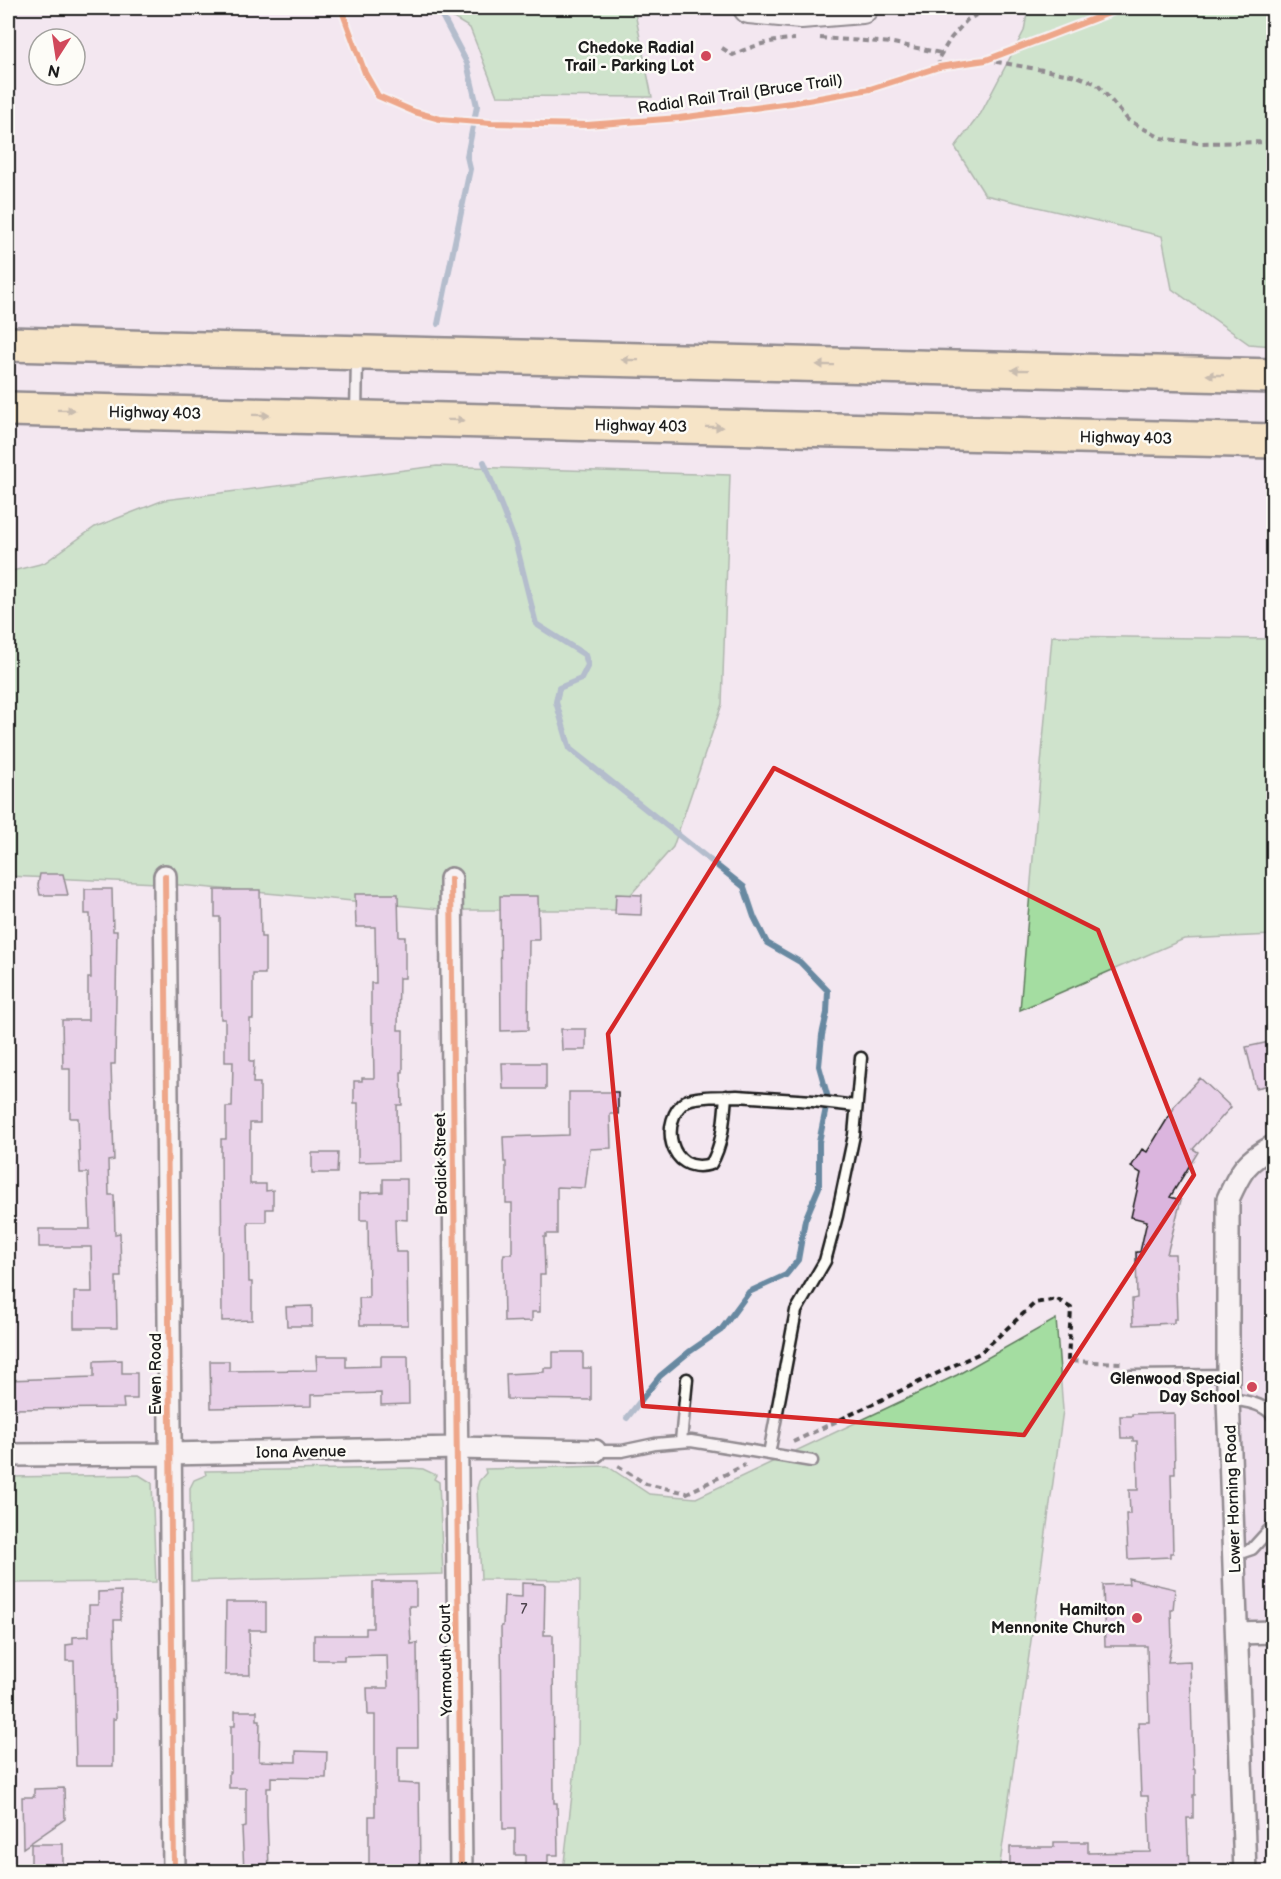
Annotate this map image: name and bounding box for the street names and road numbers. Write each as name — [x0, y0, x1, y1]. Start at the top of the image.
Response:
street label: Radial Rail Trail (Bruce Trail) — [637, 71, 844, 118]
street label: Highway 403 — [109, 403, 202, 424]
street label: Highway 403 — [595, 416, 688, 437]
street label: Highway 403 — [1080, 428, 1173, 449]
street label: Brodick Street — [431, 1112, 452, 1215]
street label: Ewen Road — [147, 1333, 166, 1415]
street label: Lower Horning Road — [1221, 1424, 1246, 1573]
street label: Iona Avenue — [256, 1442, 347, 1463]
street label: Yarmouth Court — [436, 1604, 457, 1717]

